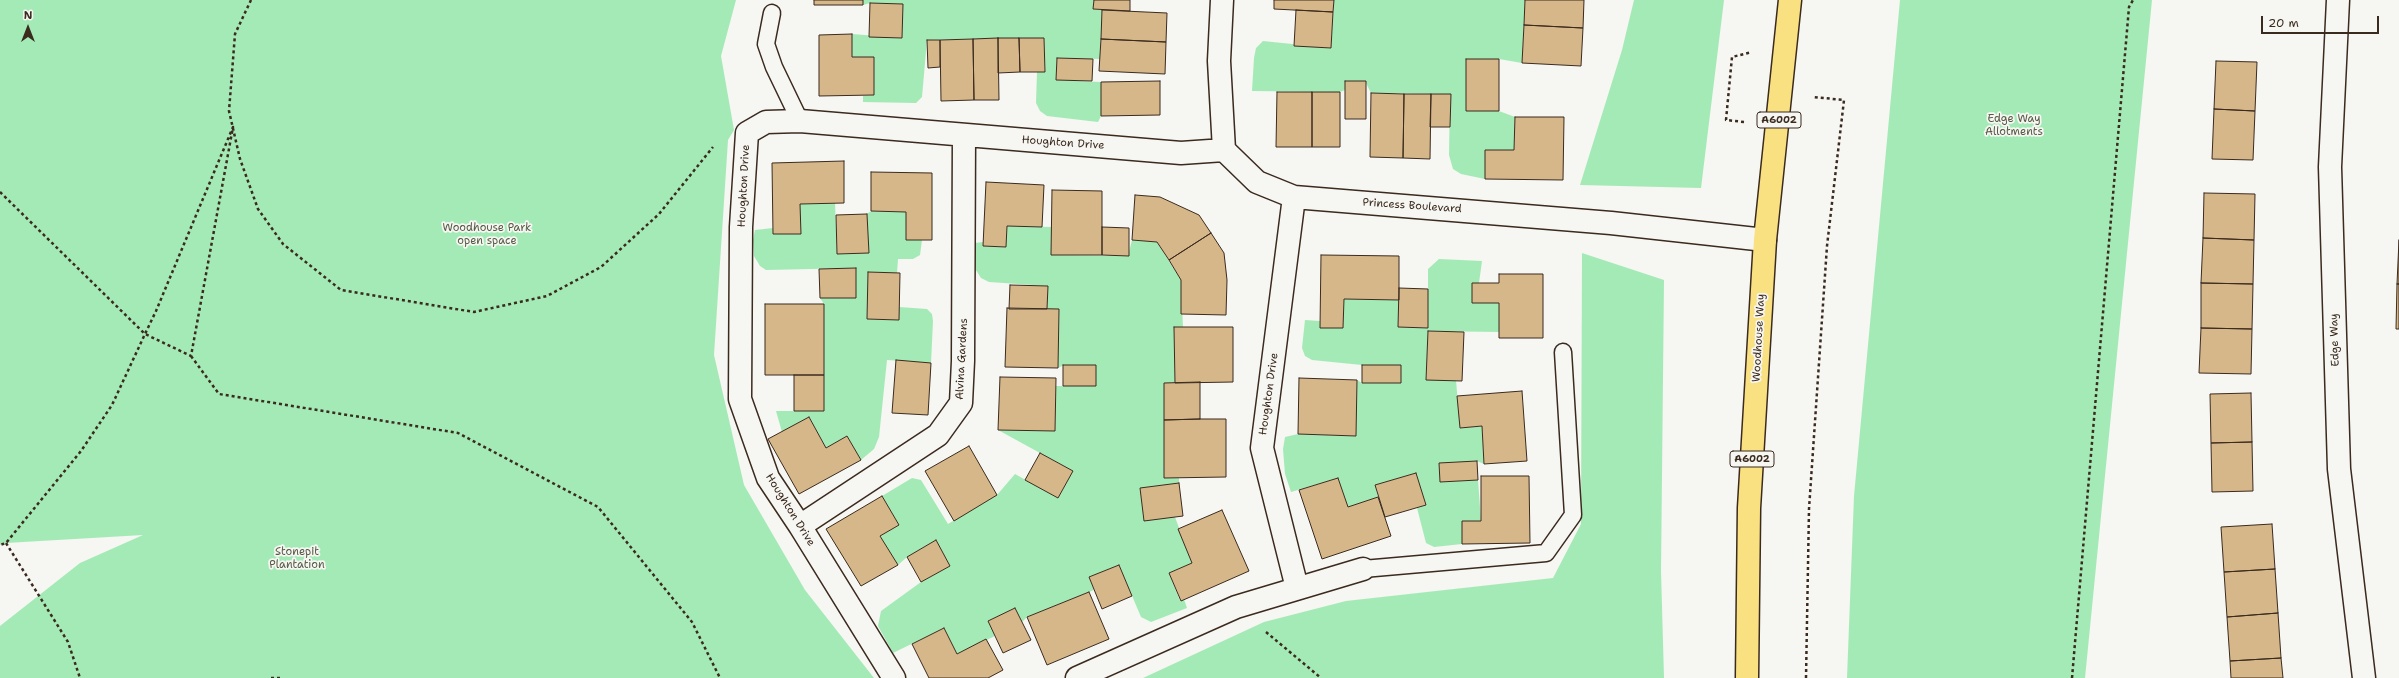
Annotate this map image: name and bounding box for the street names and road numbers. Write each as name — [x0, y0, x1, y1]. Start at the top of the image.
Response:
road number: A6002 — [1757, 112, 1801, 128]
street label: Houghton Drive — [1021, 134, 1105, 152]
street label: Houghton Drive — [735, 144, 753, 228]
street label: Princess Boulevard — [1362, 196, 1462, 216]
street label: Woodhouse Way — [1750, 294, 1768, 382]
street label: Edge Way — [2327, 313, 2343, 367]
street label: Alvina Gardens — [953, 318, 971, 400]
street label: Houghton Drive — [1257, 352, 1281, 436]
road number: A6002 — [1730, 451, 1774, 467]
street label: Houghton Drive — [762, 471, 818, 549]

